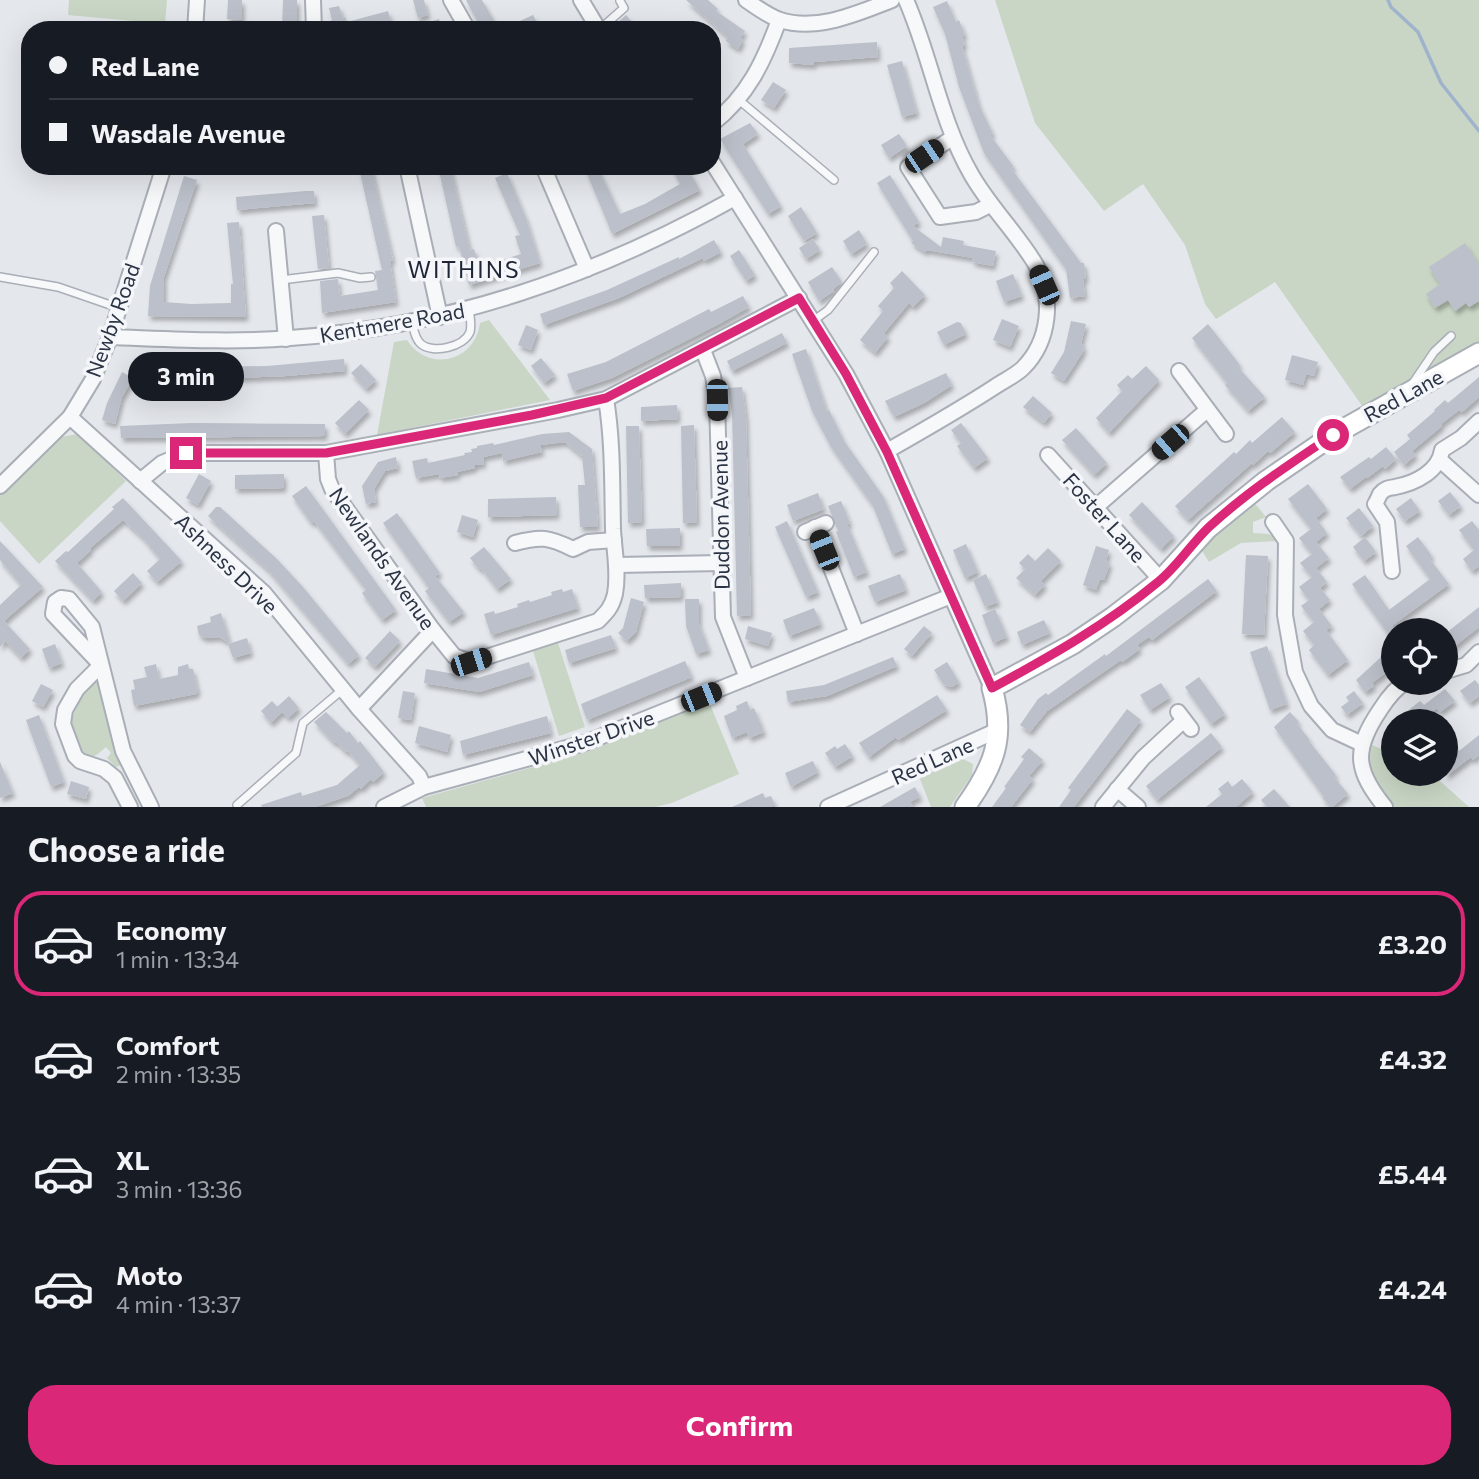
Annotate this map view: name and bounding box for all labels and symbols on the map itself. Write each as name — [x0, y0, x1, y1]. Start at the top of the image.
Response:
car — [901, 136, 948, 176]
district label: WITHINS — [407, 255, 521, 283]
street label: Newby Road — [80, 260, 144, 380]
car — [1026, 262, 1063, 308]
street label: Kentmere Road — [318, 297, 466, 347]
callout: 3 min — [128, 351, 244, 400]
street label: Red Lane — [1359, 363, 1447, 427]
car — [707, 379, 728, 421]
route start — [1317, 419, 1349, 451]
car — [1148, 420, 1193, 464]
route end — [170, 437, 202, 469]
street label: Duddon Avenue — [706, 440, 734, 590]
street label: Foster Lane — [1058, 467, 1152, 567]
street label: Newlands Avenue — [325, 482, 441, 634]
street label: Ashness Drive — [170, 508, 284, 618]
car — [807, 527, 842, 573]
car — [448, 646, 495, 678]
car — [678, 679, 725, 715]
street label: Winster Drive — [525, 704, 657, 770]
street label: Red Lane — [887, 731, 977, 789]

